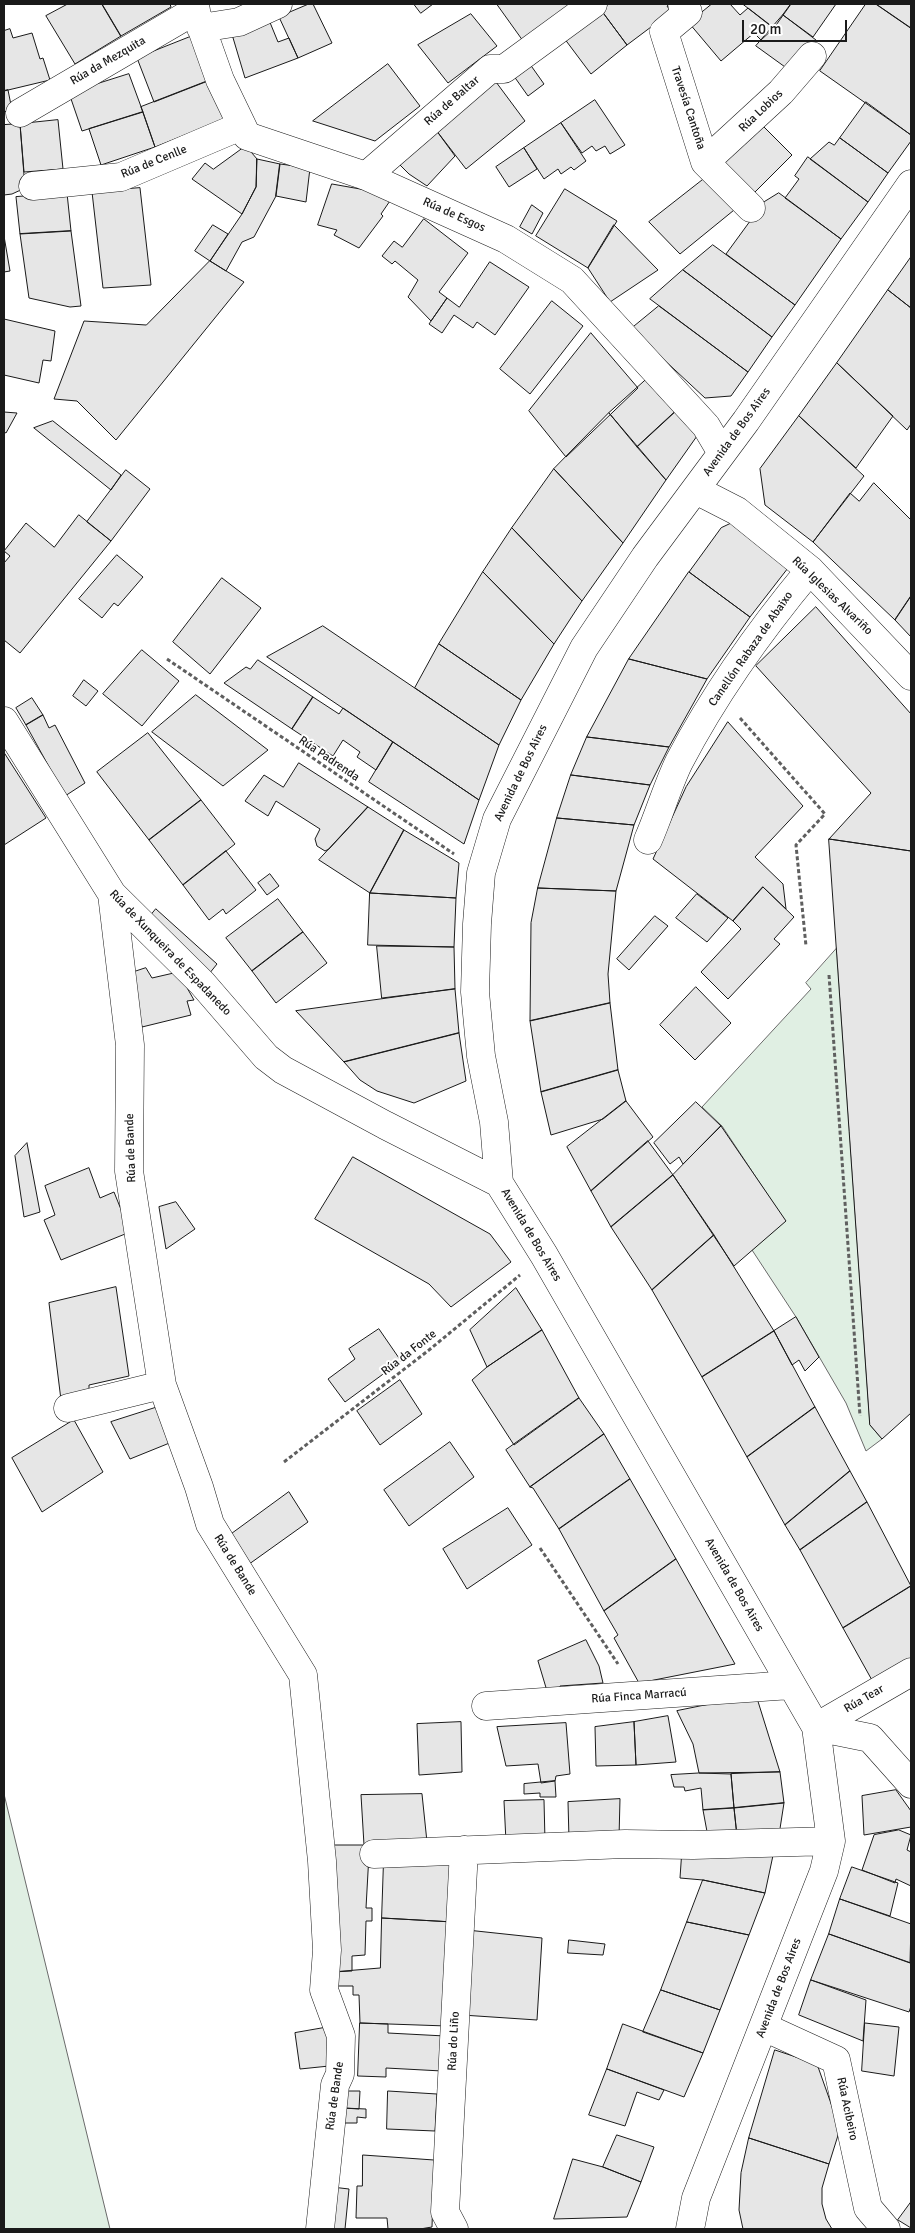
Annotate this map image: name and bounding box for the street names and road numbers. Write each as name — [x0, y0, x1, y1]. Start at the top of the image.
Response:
street label: Rúa da Mezquita — [68, 34, 148, 88]
street label: Travesía Cantoña — [668, 64, 708, 152]
street label: Rúa de Baltar — [421, 73, 483, 129]
street label: Rúa Lobios — [736, 87, 786, 135]
street label: Rúa de Cenlle — [119, 142, 189, 182]
street label: Rúa de Esgos — [420, 195, 488, 235]
street label: Avenida de Bos Aires — [700, 385, 774, 479]
street label: Rúa Iglesias Alvariño — [789, 554, 875, 638]
street label: Canellón Rabaza de Abaixo — [706, 589, 796, 709]
street label: Avenida de Bos Aires — [491, 722, 551, 824]
street label: Rúa Padrenda — [296, 733, 362, 785]
street label: Rúa de Xunqueira de Espadanedo — [106, 887, 234, 1019]
street label: Rúa de Bande — [123, 1113, 139, 1183]
street label: Avenida de Bos Aires — [498, 1186, 564, 1284]
street label: Rúa da Fonte — [379, 1327, 439, 1379]
street label: Rúa de Bande — [210, 1532, 260, 1598]
street label: Avenida de Bos Aires — [701, 1536, 767, 1634]
street label: Rúa Tear — [842, 1682, 886, 1716]
street label: Rúa Finca Marracú — [591, 1685, 687, 1707]
street label: Avenida de Bos Aires — [753, 1936, 805, 2040]
street label: Rúa do Liño — [445, 2011, 463, 2071]
street label: Rúa de Bande — [323, 2061, 347, 2131]
street label: Rúa Acibeiro — [833, 2076, 861, 2142]

